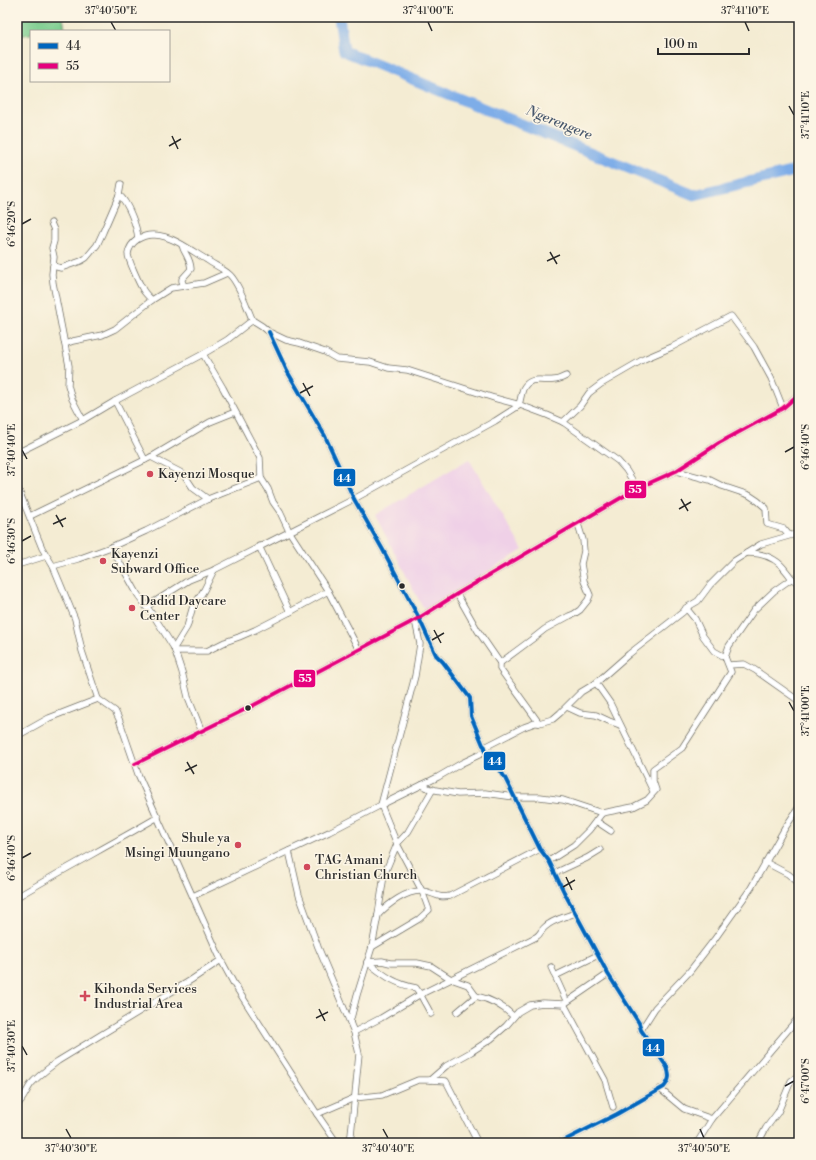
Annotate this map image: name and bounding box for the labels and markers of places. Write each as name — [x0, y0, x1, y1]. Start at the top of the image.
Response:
place label: Kayenzi Mosque — [158, 466, 255, 482]
marker: Kayenzi Mosque — [145, 469, 155, 479]
place label: Kayenzi Subward Office — [111, 546, 200, 577]
marker: Kayenzi Subward Office — [98, 556, 108, 566]
unlabelled marker — [397, 581, 407, 591]
place label: Dadid Daycare Center — [140, 593, 227, 624]
marker: Dadid Daycare Center — [127, 603, 137, 613]
unlabelled marker — [243, 703, 253, 713]
place label: Shule ya Msingi Muungano — [125, 830, 230, 861]
marker: Shule ya Msingi Muungano — [233, 840, 243, 850]
place label: TAG Amani Christian Church — [315, 852, 418, 883]
marker: TAG Amani Christian Church — [302, 862, 312, 872]
place label: Kihonda Services Industrial Area — [94, 981, 197, 1012]
marker: Kihonda Services Industrial Area — [79, 990, 91, 1002]

